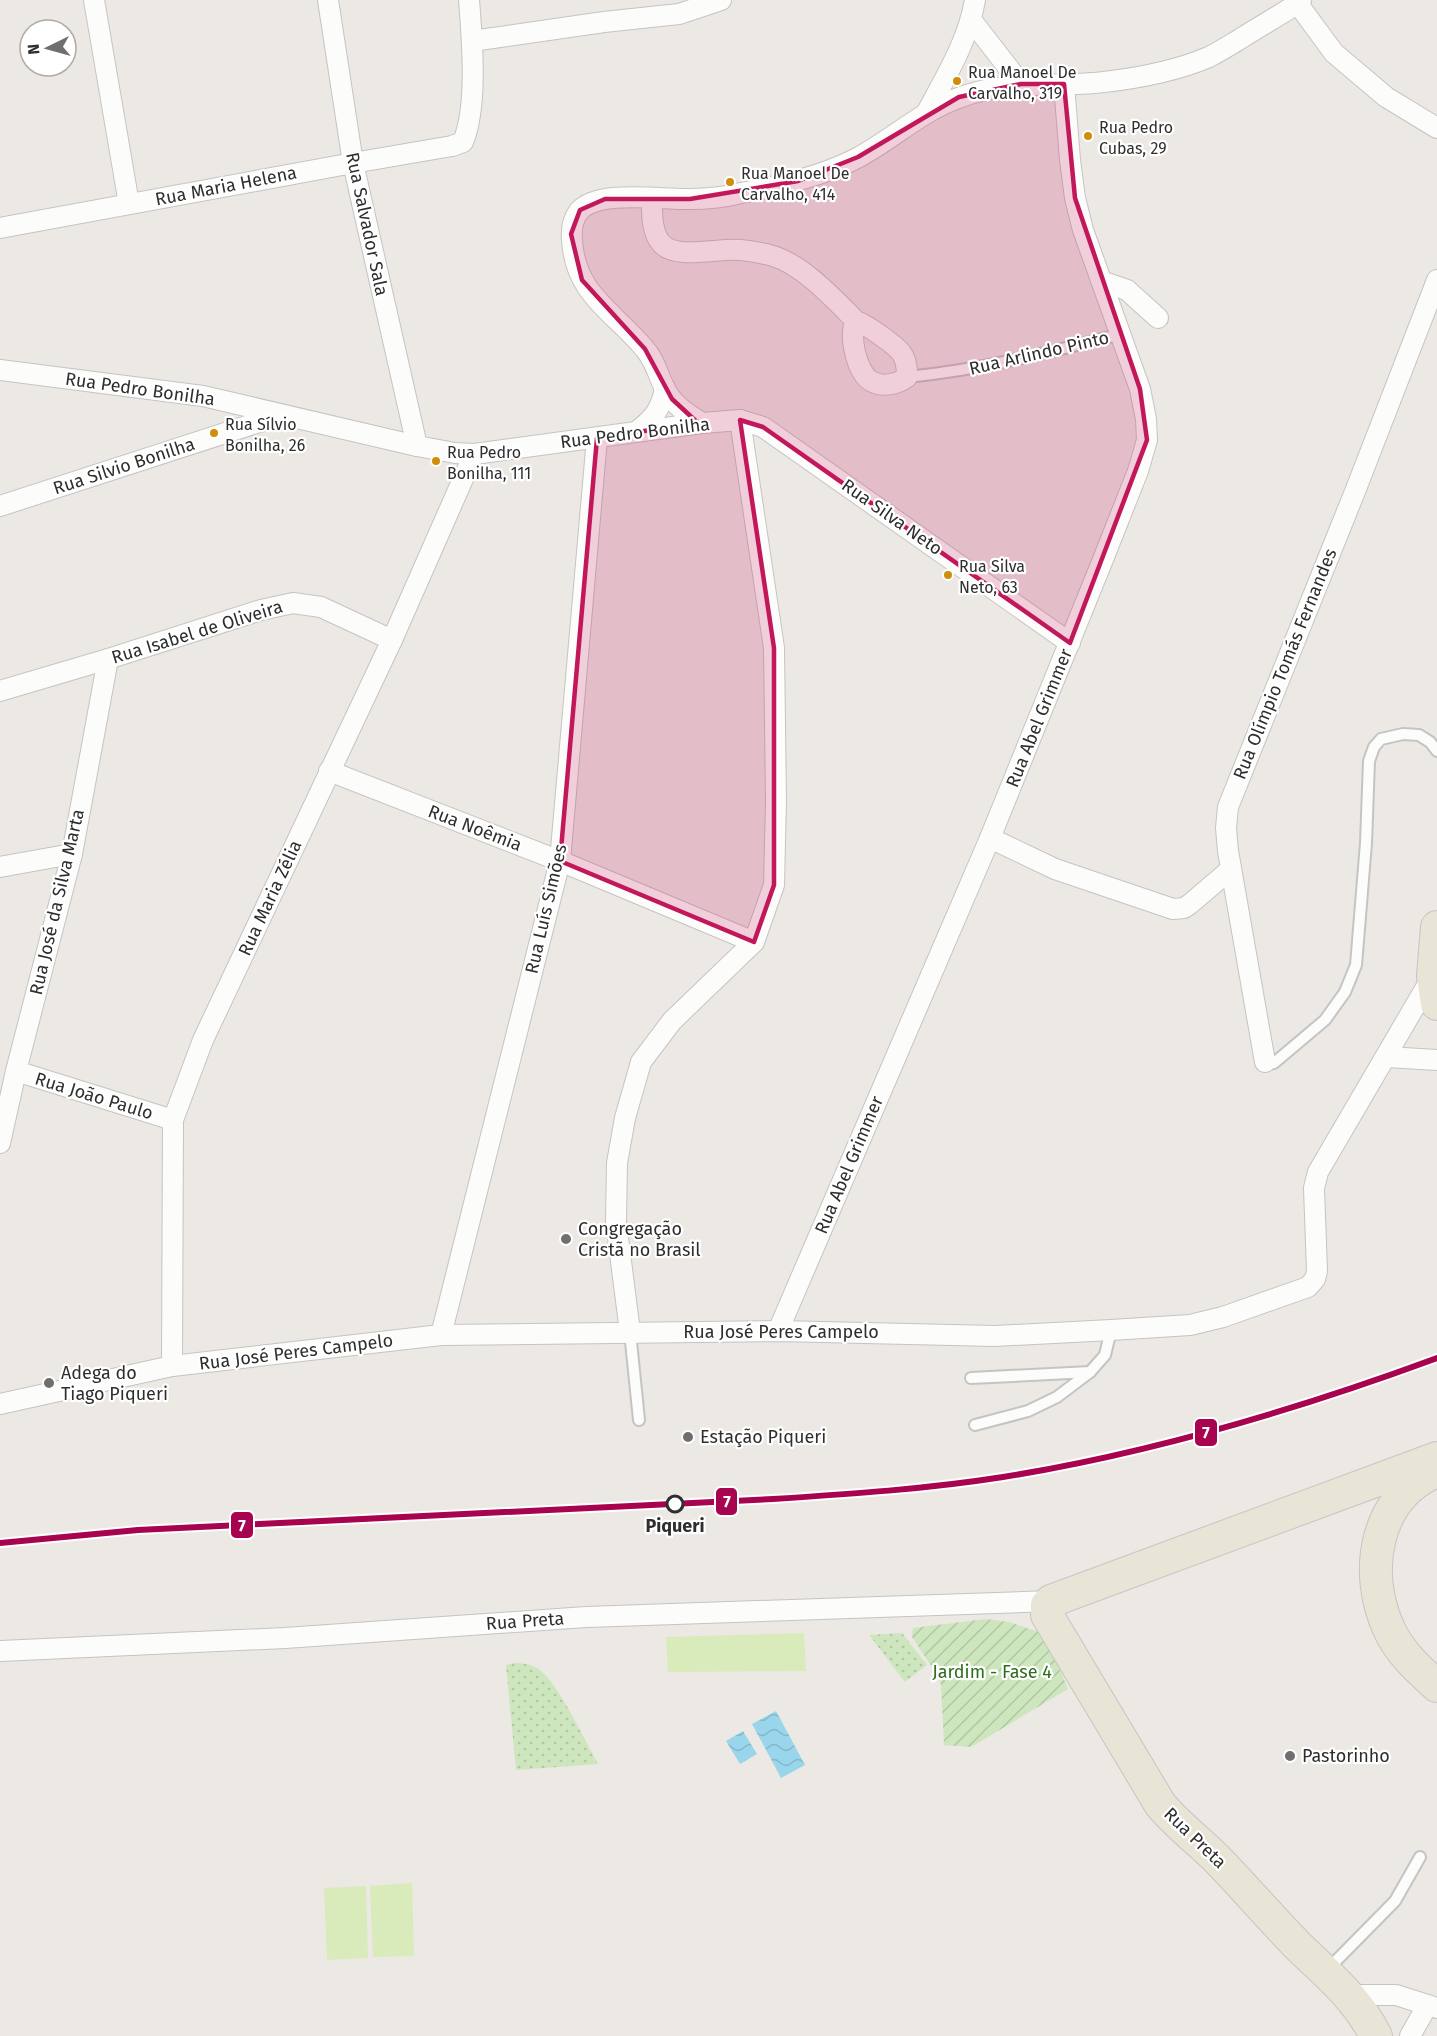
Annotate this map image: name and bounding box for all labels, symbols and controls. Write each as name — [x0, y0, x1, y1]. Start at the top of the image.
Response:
north arrow — [18, 18, 78, 78]
text: N — [24, 43, 43, 55]
place label: Rua Manoel De Carvalho, 319 — [968, 63, 1076, 103]
marker: Rua Manoel De Carvalho, 319 — [951, 75, 963, 87]
place label: Rua Pedro Cubas, 29 — [1099, 118, 1173, 158]
marker: Rua Pedro Cubas, 29 — [1082, 130, 1094, 142]
street label: Rua Salvador Sala — [341, 150, 393, 298]
street label: Rua Maria Helena — [153, 161, 299, 211]
place label: Rua Manoel De Carvalho, 414 — [741, 164, 849, 204]
marker: Rua Manoel De Carvalho, 414 — [724, 176, 736, 188]
street label: Rua Arlindo Pinto — [967, 326, 1111, 380]
street label: Rua Pedro Bonilha — [64, 368, 216, 410]
street label: Rua Pedro Bonilha — [559, 413, 711, 453]
place label: Rua Sílvio Bonilha, 26 — [225, 415, 305, 455]
marker: Rua Sílvio Bonilha, 26 — [208, 427, 220, 439]
street label: Rua Silvio Bonilha — [50, 433, 198, 499]
place label: Rua Pedro Bonilha, 111 — [447, 443, 531, 483]
marker: Rua Pedro Bonilha, 111 — [430, 455, 442, 467]
street label: Rua Silva Neto — [837, 474, 947, 560]
street label: Rua Olímpio Tomás Fernandes — [1229, 545, 1341, 783]
place label: Rua Silva Neto, 63 — [959, 557, 1025, 597]
marker: Rua Silva Neto, 63 — [942, 569, 954, 581]
street label: Rua Isabel de Oliveira — [109, 595, 285, 669]
street label: Rua Abel Grimmer — [1001, 645, 1077, 791]
street label: Rua Noêmia — [425, 800, 525, 856]
street label: Rua José da Silva Marta — [25, 807, 89, 997]
street label: Rua Maria Zélia — [234, 837, 306, 959]
street label: Rua Luís Simões — [520, 842, 572, 976]
street label: Rua João Paulo — [32, 1068, 156, 1124]
street label: Rua Abel Grimmer — [810, 1093, 888, 1237]
place label: Congregação Cristã no Brasil — [578, 1218, 701, 1261]
marker: Congregação Cristã no Brasil — [559, 1232, 573, 1246]
street label: Rua José Peres Campelo — [683, 1321, 879, 1343]
street label: Rua José Peres Campelo — [198, 1329, 394, 1375]
place label: Adega do Tiago Piqueri — [61, 1362, 168, 1405]
marker: Adega do Tiago Piqueri — [42, 1376, 56, 1390]
line badge: 7 — [1194, 1418, 1218, 1447]
text: 7 — [1202, 1423, 1210, 1442]
place label: Estação Piqueri — [700, 1426, 826, 1448]
marker: Estação Piqueri — [681, 1430, 695, 1444]
line badge: 7 — [715, 1487, 738, 1516]
text: 7 — [723, 1492, 731, 1511]
marker: Piqueri — [666, 1495, 684, 1513]
line badge: 7 — [230, 1511, 254, 1539]
place label: Piqueri — [645, 1515, 705, 1537]
text: 7 — [238, 1516, 246, 1535]
street label: Rua Preta — [485, 1607, 565, 1635]
park label: Jardim - Fase 4 — [932, 1661, 1052, 1683]
place label: Pastorinho — [1302, 1745, 1390, 1767]
marker: Pastorinho — [1283, 1749, 1297, 1763]
street label: Rua Preta — [1159, 1803, 1231, 1873]

